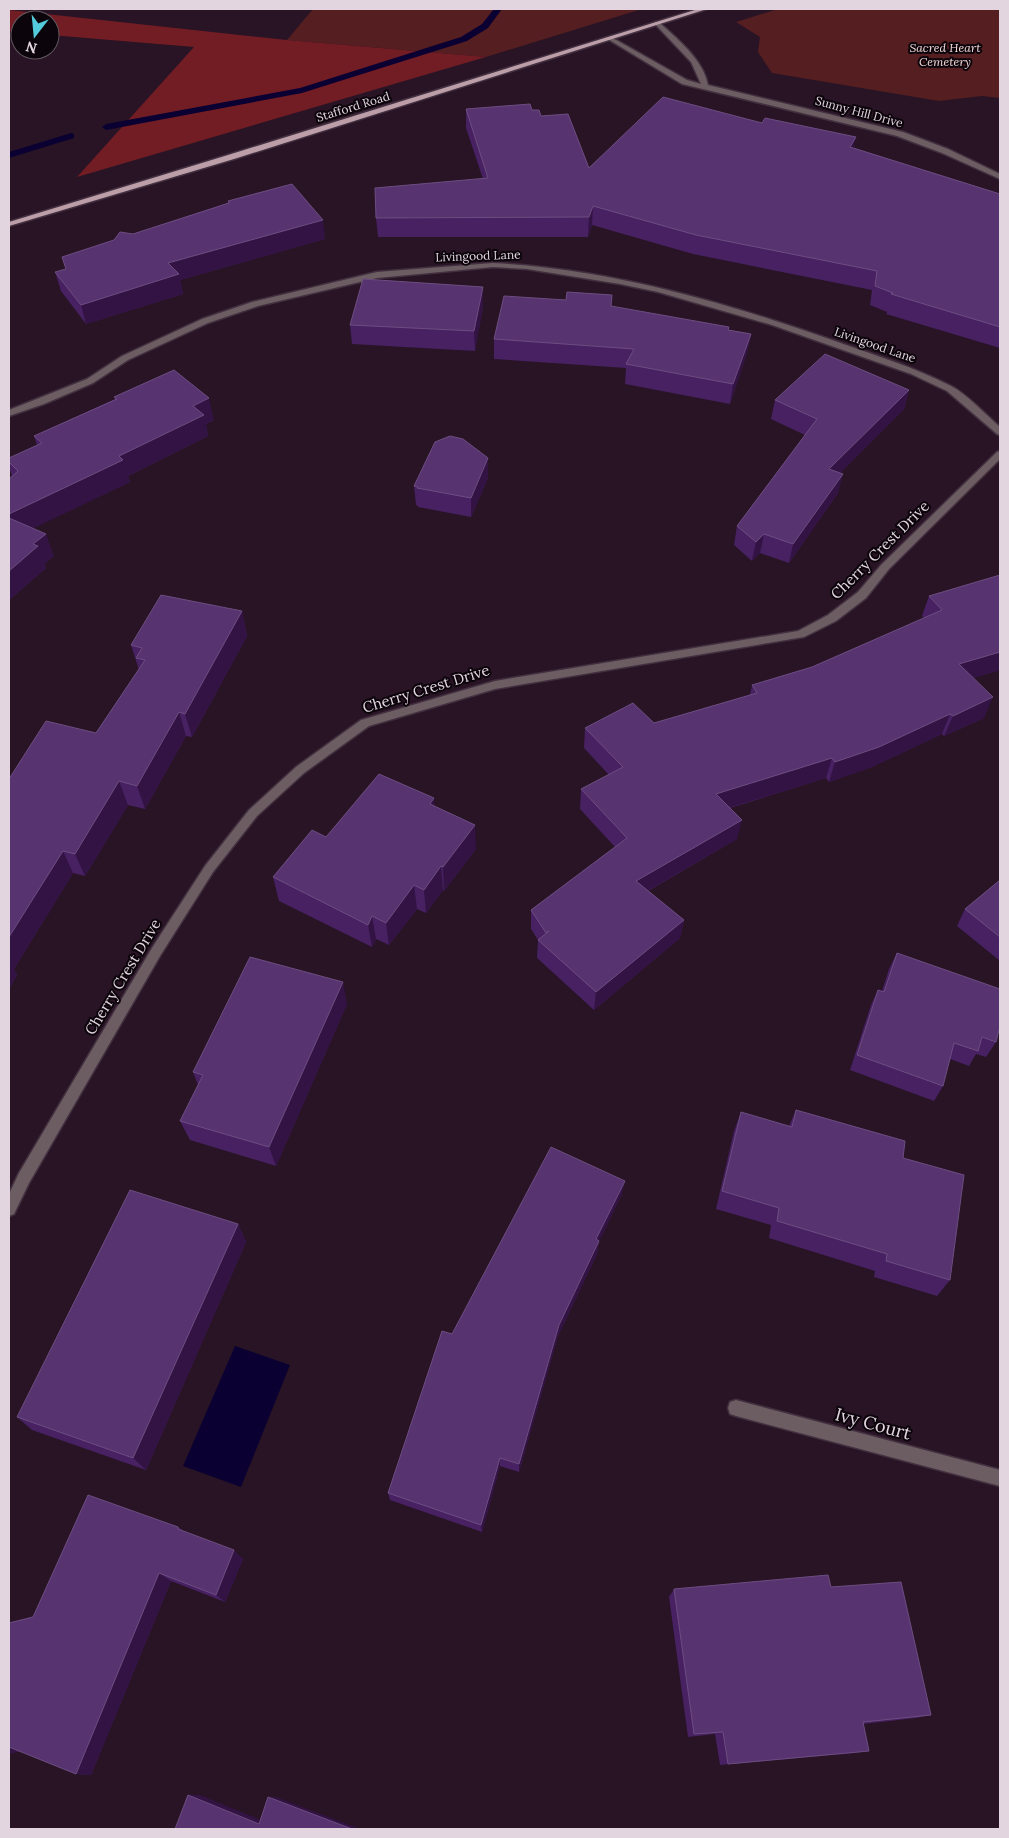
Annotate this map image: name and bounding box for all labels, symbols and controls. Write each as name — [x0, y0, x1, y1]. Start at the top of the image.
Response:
north arrow — [10, 10, 60, 60]
text: N — [24, 37, 39, 58]
park label: Sacred Heart Cemetery — [909, 40, 981, 69]
street label: Stafford Road — [314, 88, 391, 125]
street label: Sunny Hill Drive — [814, 93, 905, 131]
street label: Livingood Lane — [435, 247, 521, 264]
street label: Livingood Lane — [832, 324, 918, 366]
street label: Cherry Crest Drive — [826, 496, 933, 603]
street label: Cherry Crest Drive — [360, 660, 492, 717]
street label: Cherry Crest Drive — [80, 915, 165, 1038]
street label: Ivy Court — [833, 1402, 914, 1445]

